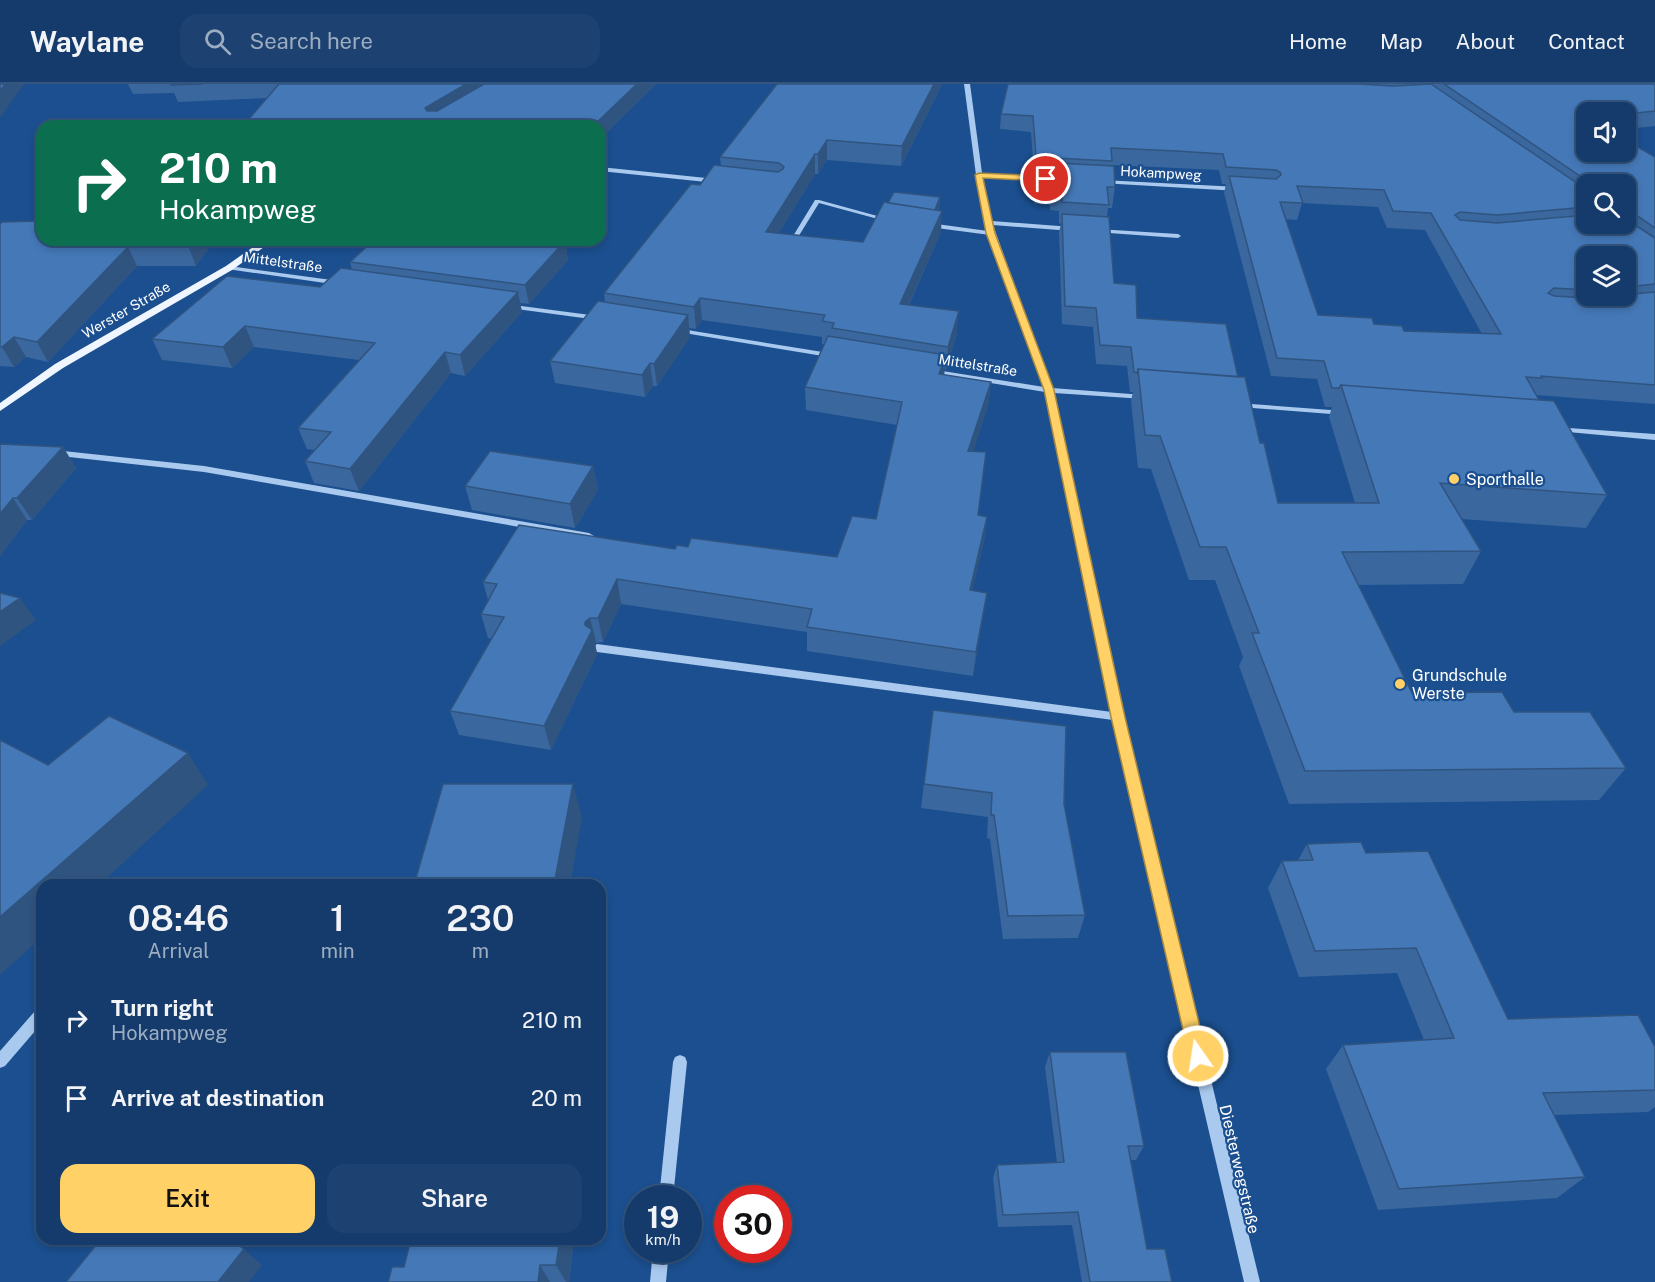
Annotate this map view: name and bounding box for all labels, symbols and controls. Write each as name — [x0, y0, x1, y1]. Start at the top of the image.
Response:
search box — [180, 14, 600, 68]
text: Waylane — [30, 25, 144, 58]
icon: search — [201, 25, 234, 58]
text: Search here — [249, 28, 373, 54]
text: Home — [1289, 29, 1347, 54]
text: Map — [1380, 29, 1423, 54]
text: About — [1456, 29, 1515, 54]
text: Contact — [1548, 29, 1625, 54]
map controls — [1576, 102, 1636, 306]
button: sound — [1576, 102, 1636, 162]
text: 210 m — [159, 143, 278, 192]
icon: right — [60, 144, 138, 222]
pin — [1020, 153, 1071, 204]
icon: arrive — [1029, 162, 1062, 195]
street label: Hokampweg — [1120, 163, 1202, 183]
button: search — [1576, 174, 1636, 234]
text: Hokampweg — [159, 193, 317, 225]
button: layers — [1576, 246, 1636, 306]
street label: Mittelstraße — [243, 249, 323, 275]
street label: Werster Straße — [79, 278, 173, 342]
street label: Mittelstraße — [938, 351, 1019, 379]
place label: Sporthalle — [1466, 470, 1544, 489]
marker: Sporthalle — [1447, 472, 1461, 486]
place label: Grundschule Werste — [1412, 666, 1507, 703]
marker: Grundschule Werste — [1393, 677, 1407, 691]
text: 08:46 — [128, 897, 229, 939]
text: 1 — [330, 897, 345, 939]
text: 230 — [446, 897, 514, 939]
text: Arrival — [147, 939, 209, 963]
text: min — [321, 939, 355, 963]
text: m — [472, 939, 489, 963]
text: Turn right — [111, 995, 214, 1021]
icon: right — [60, 1004, 93, 1037]
text: 210 m — [522, 1007, 582, 1033]
text: Hokampweg — [111, 1021, 228, 1045]
position arrow — [1166, 1024, 1230, 1088]
icon: arrive — [60, 1082, 93, 1115]
text: Arrive at destination — [111, 1085, 324, 1111]
text: 20 m — [531, 1085, 582, 1111]
street label: Diesterwegstraße — [1215, 1103, 1264, 1236]
button: Exit — [60, 1164, 315, 1233]
button: Share — [327, 1164, 582, 1233]
speed limit sign: 30 — [714, 1185, 792, 1263]
text: 19 — [647, 1199, 679, 1235]
text: km/h — [645, 1231, 681, 1248]

